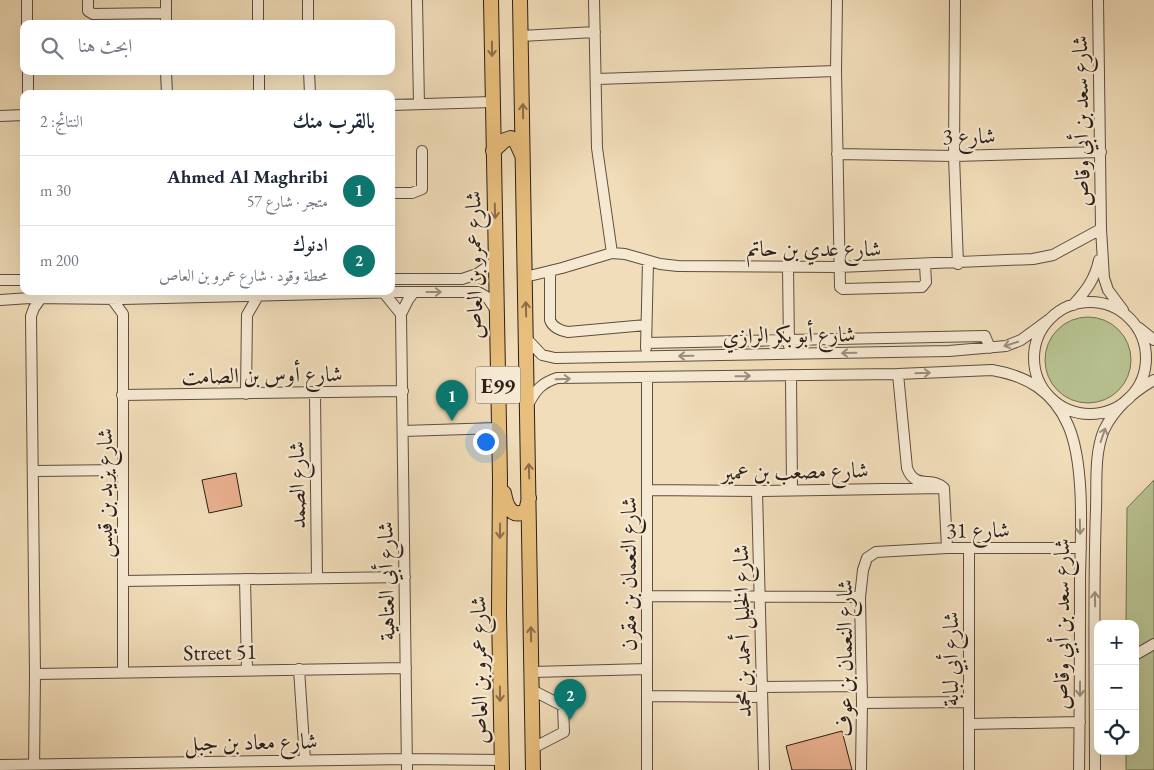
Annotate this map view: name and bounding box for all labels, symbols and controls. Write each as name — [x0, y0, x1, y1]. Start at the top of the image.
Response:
search box — [20, 20, 395, 75]
text: ابحث هنا — [78, 33, 132, 58]
icon: search — [38, 34, 66, 62]
street label: شارع سعد بن أبي وقاص — [1064, 35, 1101, 207]
one-way arrow — [487, 40, 497, 56]
one-way arrow — [518, 104, 528, 120]
text: بالقرب منك — [292, 107, 375, 134]
text: النتائج: 2 — [40, 111, 83, 132]
street label: شارع 3 — [942, 121, 996, 155]
text: Ahmed Al Maghribi — [167, 164, 328, 189]
text: 30 m — [40, 180, 71, 201]
text: 1 — [355, 180, 363, 201]
text: متجر · شارع 57 — [247, 191, 328, 212]
street label: شارع عمرو بن العاص — [458, 191, 494, 339]
one-way arrow — [490, 202, 500, 219]
text: ادنوك — [293, 232, 328, 257]
street label: شارع عدي بن حاتم — [746, 234, 882, 268]
text: 200 m — [40, 250, 79, 271]
text: 2 — [355, 250, 363, 271]
text: محطة وقود · شارع عمرو بن العاص — [159, 265, 328, 286]
one-way arrow — [425, 287, 441, 297]
one-way arrow — [521, 301, 530, 317]
street label: شارع أبو بكر الرازي — [722, 318, 856, 355]
one-way arrow — [1003, 339, 1019, 349]
one-way arrow — [841, 348, 858, 358]
one-way arrow — [679, 352, 695, 361]
street label: شارع أوس بن الصامت — [181, 358, 343, 395]
road number: E99 — [476, 366, 520, 404]
one-way arrow — [915, 368, 931, 377]
one-way arrow — [734, 371, 751, 381]
one-way arrow — [555, 374, 571, 383]
pin: 1 — [436, 380, 468, 421]
street label: شارع يزيد بن قيس — [90, 428, 123, 558]
one-way arrow — [1099, 428, 1108, 443]
your location — [473, 429, 499, 455]
street label: شارع الصمد — [282, 441, 316, 529]
street label: شارع مصعب بن عمير — [719, 455, 869, 491]
one-way arrow — [524, 464, 534, 480]
street label: شارع النعمان بن مقرن — [614, 497, 647, 651]
street label: شارع 31 — [946, 515, 1010, 549]
one-way arrow — [1075, 518, 1085, 534]
street label: شارع أبي العتاهية — [369, 521, 406, 641]
one-way arrow — [495, 522, 505, 539]
street label: شارع سعد بن أبي وقاص — [1046, 538, 1080, 710]
street label: شارع الخليل أحمد بن محمد — [725, 544, 762, 718]
street label: شارع النعمان بن عوف — [830, 579, 863, 737]
one-way arrow — [1090, 591, 1100, 608]
street label: شارع عمرو بن العاص — [463, 596, 499, 744]
street label: شارع أبي لبابة — [935, 611, 969, 707]
map controls — [1094, 620, 1139, 755]
button: + — [1094, 620, 1139, 665]
one-way arrow — [527, 626, 536, 642]
street label: Street 51 — [183, 637, 257, 667]
button: − — [1094, 665, 1139, 710]
pin: 2 — [554, 679, 586, 720]
one-way arrow — [1075, 680, 1085, 697]
one-way arrow — [496, 685, 505, 701]
button: locate — [1094, 710, 1139, 755]
street label: شارع معاد بن جبل — [184, 726, 318, 762]

